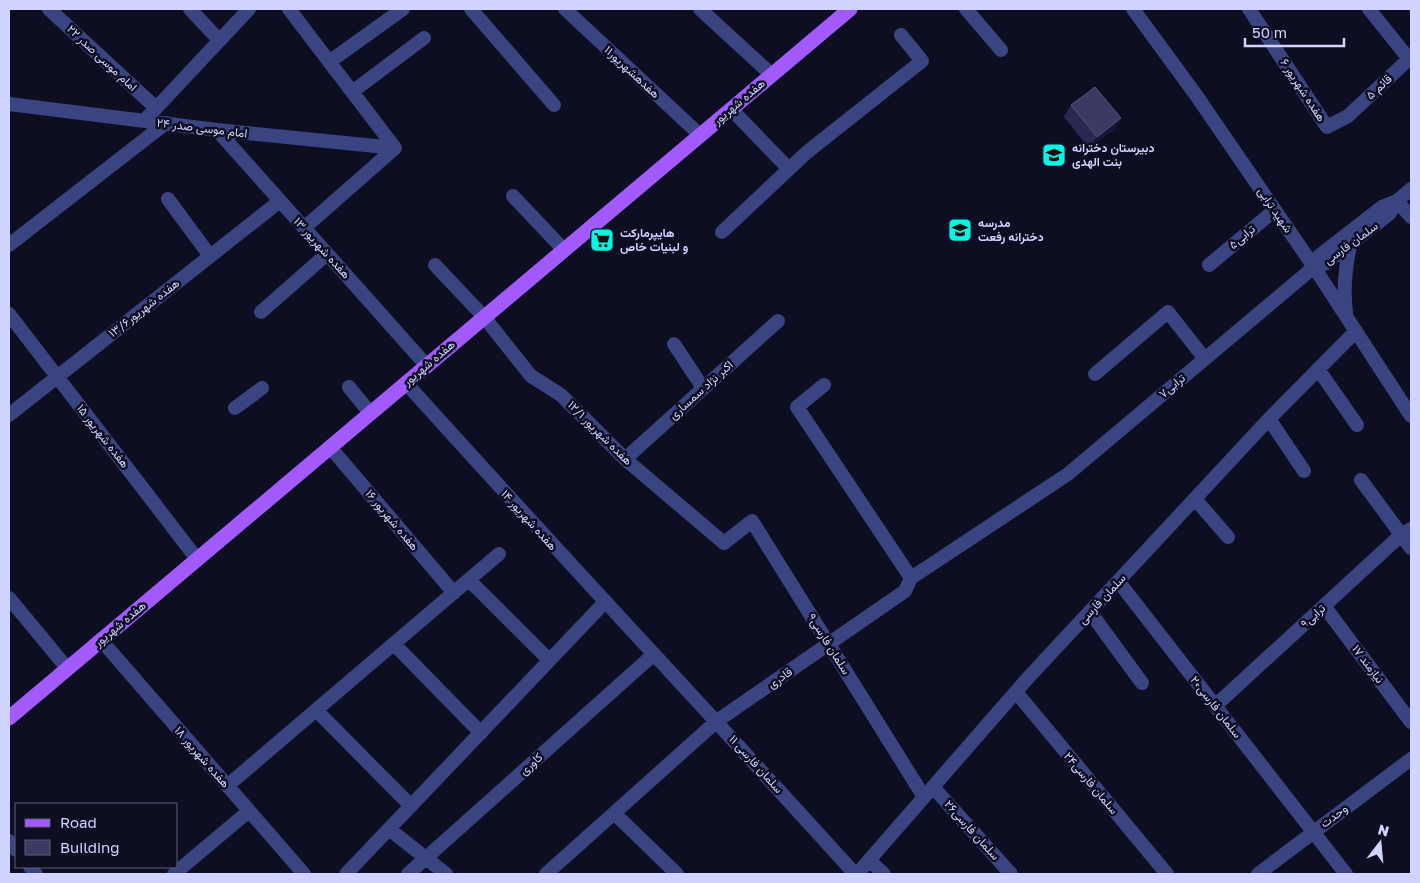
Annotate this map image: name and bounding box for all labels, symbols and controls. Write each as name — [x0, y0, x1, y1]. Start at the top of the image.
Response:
scale bar — [1245, 15, 1344, 47]
street label: امام موسی صدر ۲۲ — [63, 21, 141, 95]
text: 50 m — [1252, 23, 1287, 41]
street label: هفدهشهریور۱۱ — [601, 42, 663, 102]
street label: هفده شهریور ۶ — [1277, 55, 1329, 125]
street label: قائم ۵ — [1363, 71, 1395, 103]
street label: هفده شهریور — [709, 76, 768, 129]
street label: امام موسی صدر ۲۴ — [156, 115, 248, 141]
place label: دبیرستان دخترانه بنت الهدی — [1072, 140, 1154, 170]
school or university icon: دبیرستان دخترانه بنت الهدی — [1041, 142, 1067, 168]
street label: شهید ترابی — [1254, 184, 1296, 236]
street label: هفده شهریور ۱۳ — [290, 214, 354, 282]
place label: مدرسه دخترانه رفعت — [978, 215, 1044, 245]
school or university icon: مدرسه دخترانه رفعت — [947, 217, 973, 243]
street label: سلمان فارسی — [1321, 218, 1381, 268]
street label: ترابی۵ — [1225, 221, 1259, 253]
place label: هایپرمارکت و لبنیات خاص — [620, 225, 689, 255]
supermarket icon: هایپرمارکت و لبنیات خاص — [589, 227, 615, 253]
street label: هفده شهریور۱۳/۶ — [105, 275, 183, 341]
street label: هفده شهریور — [399, 337, 458, 390]
street label: اکبر نژاد سمساری — [665, 357, 737, 423]
street label: ترابی۷ — [1155, 370, 1189, 402]
street label: هفده شهریور ۱۲/۱ — [564, 397, 636, 469]
street label: هفده شهریور ۱۵ — [73, 401, 133, 471]
street label: هفده شهریور ۱۶ — [362, 486, 422, 554]
street label: هفده شهریور ۱۴ — [497, 486, 561, 554]
street label: سلمان فارسی — [1075, 570, 1129, 628]
street label: هفده شهریور — [90, 598, 149, 651]
street label: ترابی۹ — [1297, 600, 1329, 632]
street label: سلمان فارسی۹ — [804, 610, 854, 678]
street label: نیازمند ۱۷ — [1348, 641, 1388, 687]
street label: قادری — [764, 664, 796, 692]
street label: سلمان فارسی۲۰ — [1187, 673, 1245, 741]
street label: هفده شهریور ۱۸ — [171, 723, 233, 791]
street label: سلمان فارسی ۱۱ — [725, 731, 787, 797]
street label: کاوری — [516, 749, 546, 779]
street label: سلمان فارسی۲۴ — [1060, 749, 1122, 817]
street label: سلمان فارسی۲۶ — [941, 797, 1003, 863]
street label: وحدت — [1317, 801, 1351, 831]
legend — [15, 803, 178, 868]
text: Road — [60, 813, 97, 831]
north arrow — [1355, 818, 1405, 868]
text: N — [1376, 820, 1391, 840]
text: Building — [60, 838, 120, 856]

